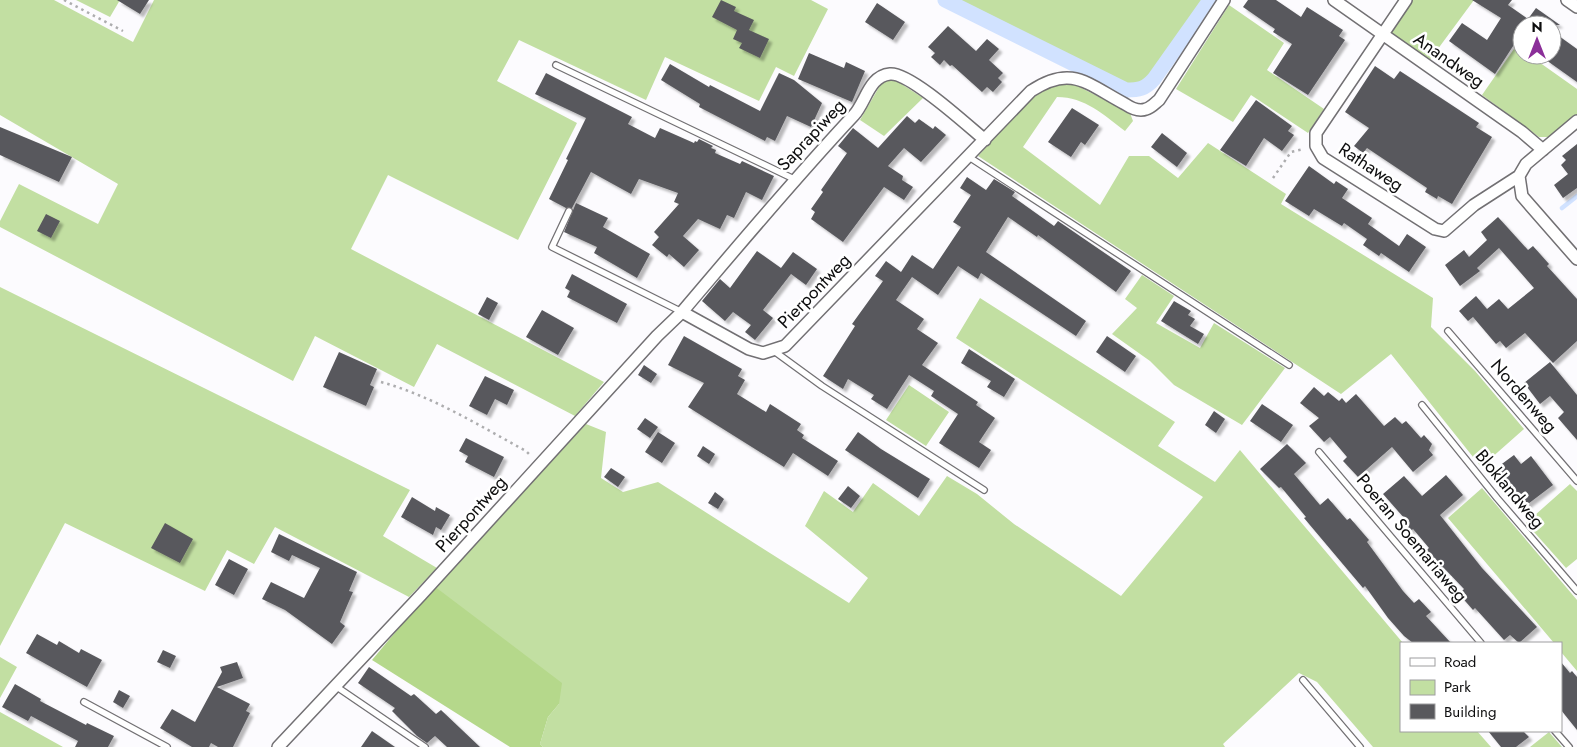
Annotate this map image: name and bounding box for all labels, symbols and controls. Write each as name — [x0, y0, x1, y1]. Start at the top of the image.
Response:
north arrow — [1512, 15, 1562, 65]
text: N — [1531, 17, 1543, 37]
street label: Anandweg — [1408, 26, 1490, 94]
street label: Saprapiweg — [771, 93, 851, 177]
street label: Rathaweg — [1333, 136, 1409, 198]
street label: Pierpontweg — [772, 248, 856, 334]
street label: Nordenweg — [1485, 353, 1563, 439]
street label: Bloklandweg — [1469, 444, 1551, 534]
street label: Poeran Soemariaweg — [1350, 468, 1474, 608]
street label: Pierpontweg — [429, 470, 513, 558]
legend — [1400, 642, 1562, 732]
text: Road — [1444, 651, 1476, 673]
text: Park — [1444, 676, 1471, 698]
text: Building — [1444, 701, 1496, 723]

